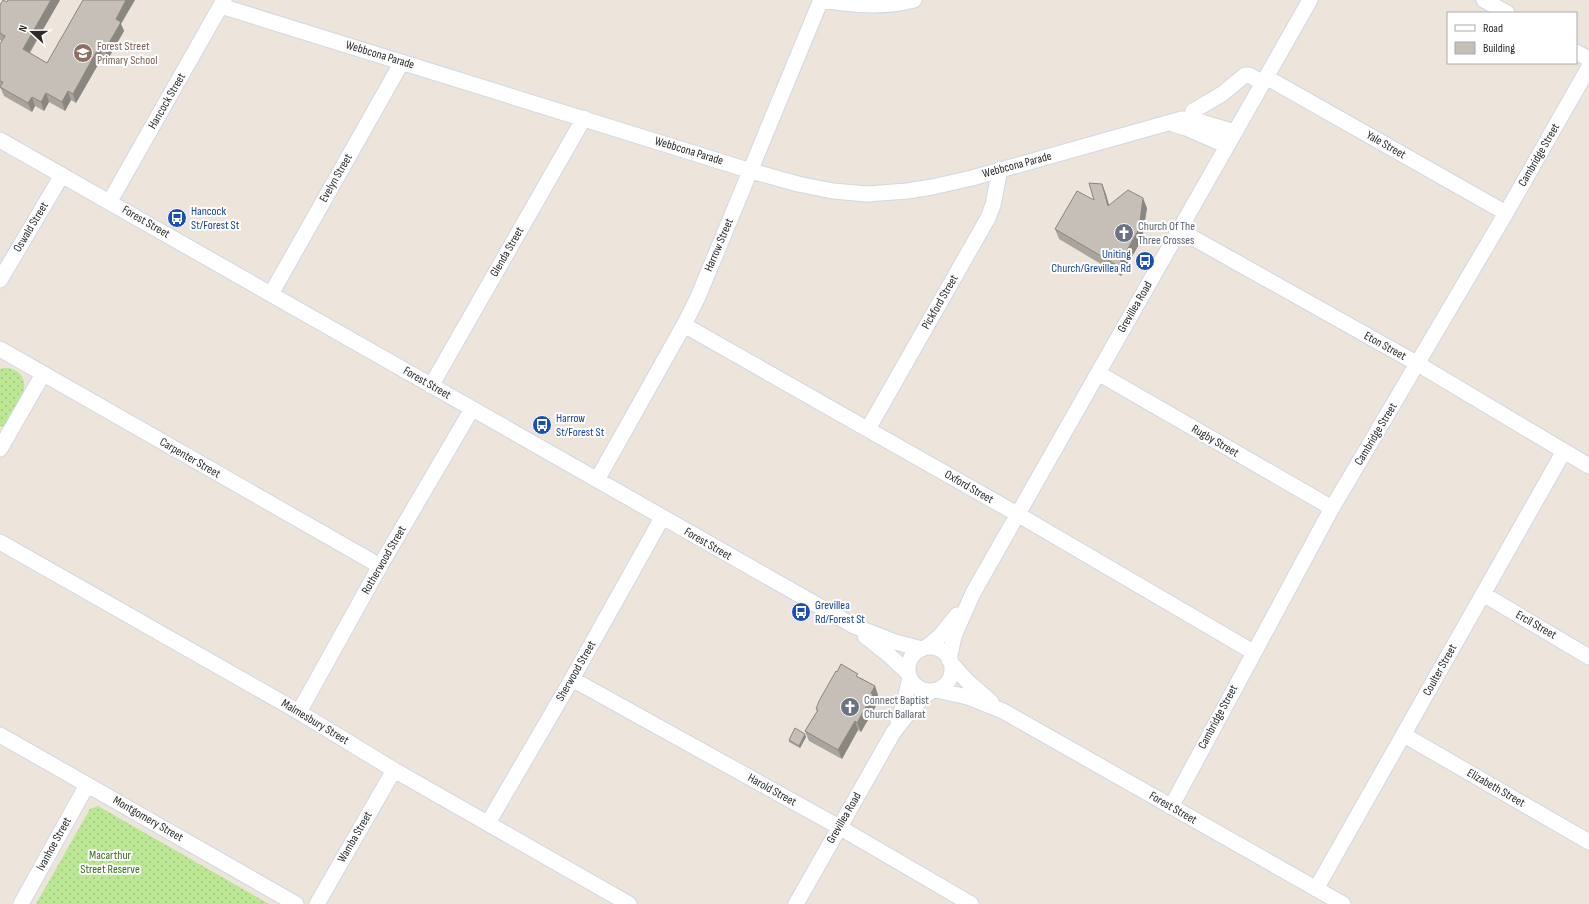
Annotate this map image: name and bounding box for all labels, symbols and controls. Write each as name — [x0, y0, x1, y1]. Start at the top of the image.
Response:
north arrow — [12, 12, 52, 52]
legend — [1447, 12, 1577, 64]
text: Road — [1483, 21, 1503, 36]
text: N — [16, 23, 30, 34]
street label: Webbcona Parade — [344, 37, 416, 73]
place label: Forest Street Primary School — [97, 39, 157, 68]
text: Building — [1483, 41, 1515, 56]
school or university icon: Forest Street Primary School — [72, 42, 94, 64]
street label: Hancock Street — [145, 70, 189, 132]
street label: Cambridge Street — [1515, 120, 1563, 189]
street label: Yale Street — [1363, 128, 1409, 163]
street label: Webbcona Parade — [653, 133, 725, 169]
street label: Webbcona Parade — [981, 149, 1053, 181]
street label: Evelyn Street — [316, 151, 356, 205]
street label: Oswald Street — [10, 199, 52, 255]
street label: Forest Street — [119, 202, 173, 242]
place label: Hancock St/Forest St — [191, 204, 240, 233]
bus stop icon: Hancock St/Forest St — [166, 207, 188, 229]
street label: Harrow Street — [701, 216, 737, 274]
place label: Church Of The Three Crosses — [1138, 219, 1195, 248]
church icon: Church Of The Three Crosses — [1113, 222, 1135, 244]
street label: Glenda Street — [487, 224, 527, 280]
place label: Uniting Church/Grevillea Rd — [1051, 247, 1131, 276]
bus stop icon: Uniting Church/Grevillea Rd — [1134, 250, 1156, 272]
street label: Pickford Street — [918, 272, 962, 332]
street label: Grevillea Road — [1114, 279, 1156, 335]
street label: Eton Street — [1361, 328, 1409, 364]
street label: Forest Street — [400, 363, 454, 403]
street label: Cambridge Street — [1351, 400, 1401, 468]
place label: Harrow St/Forest St — [556, 411, 605, 440]
bus stop icon: Harrow St/Forest St — [531, 414, 553, 436]
street label: Rugby Street — [1189, 421, 1242, 461]
street label: Carpenter Street — [157, 435, 223, 482]
street label: Oxford Street — [942, 467, 996, 507]
street label: Rotherwood Street — [358, 523, 410, 597]
street label: Forest Street — [681, 524, 735, 564]
place label: Grevillea Rd/Forest St — [815, 598, 865, 627]
bus stop icon: Grevillea Rd/Forest St — [790, 601, 812, 623]
street label: Ercil Street — [1513, 607, 1559, 643]
street label: Sherwood Street — [553, 638, 600, 704]
street label: Coulter Street — [1420, 641, 1461, 699]
street label: Cambridge Street — [1195, 682, 1241, 752]
place label: Connect Baptist Church Ballarat — [864, 693, 929, 722]
street label: Malmesbury Street — [278, 696, 352, 748]
church icon: Connect Baptist Church Ballarat — [839, 696, 861, 718]
street label: Elizabeth Street — [1464, 765, 1528, 811]
street label: Harold Street — [745, 770, 799, 810]
street label: Forest Street — [1146, 788, 1200, 828]
street label: Grevillea Road — [823, 790, 865, 846]
street label: Montgomery Street — [110, 793, 186, 845]
street label: Wamba Street — [334, 808, 376, 865]
street label: Ivanhoe Street — [33, 814, 75, 873]
park label: Macarthur Street Reserve — [80, 848, 140, 877]

